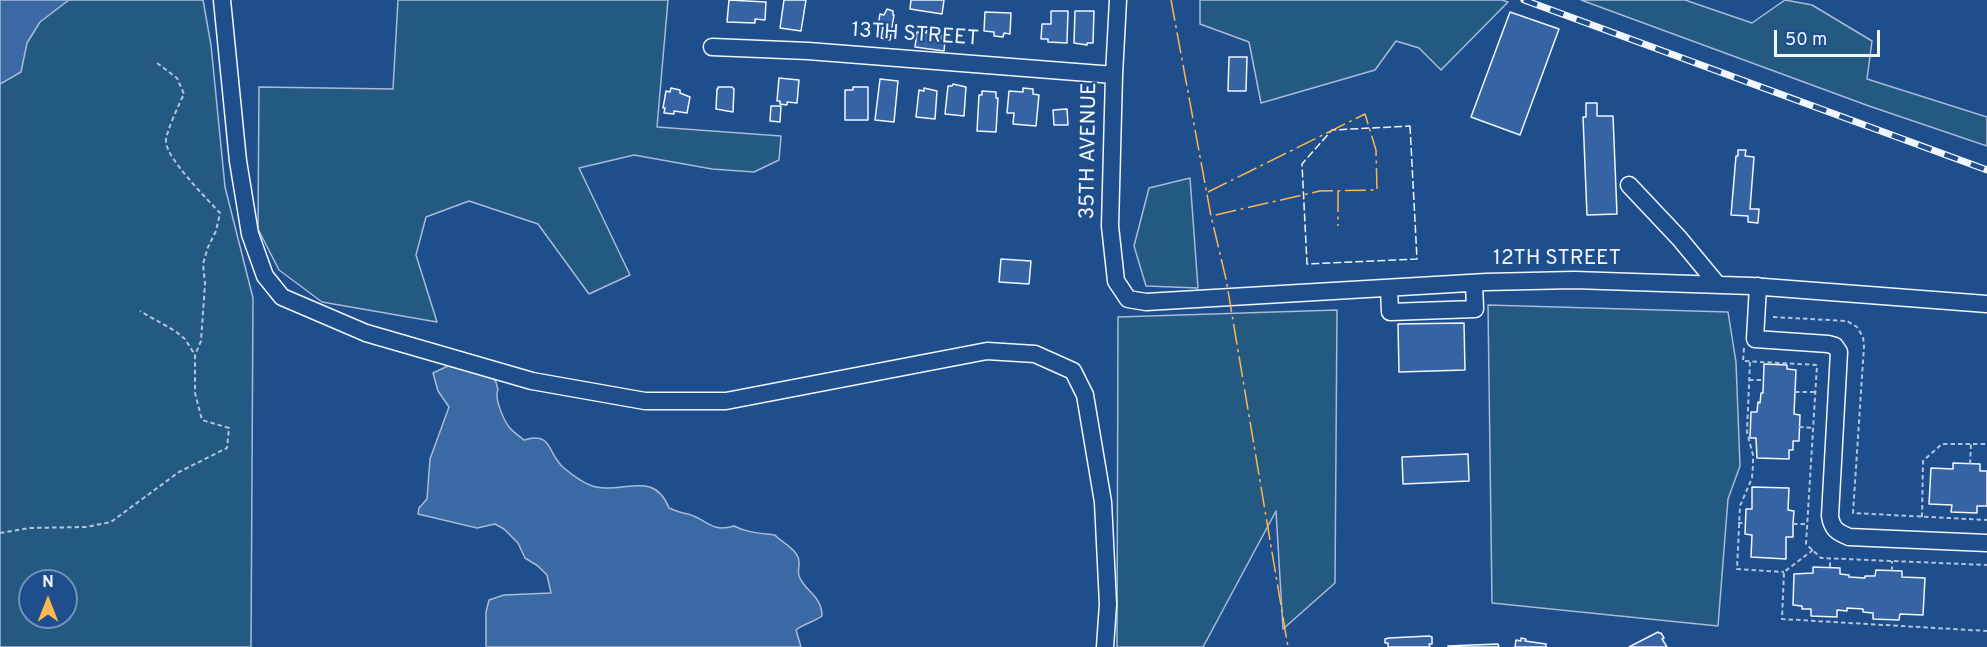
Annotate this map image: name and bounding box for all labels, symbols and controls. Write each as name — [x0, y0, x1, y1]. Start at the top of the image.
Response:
scale bar — [1777, 18, 1884, 56]
street label: 13TH STREET — [850, 19, 980, 53]
text: 50 m — [1785, 29, 1827, 52]
street label: 35TH AVENUE — [1076, 82, 1104, 220]
street label: 12TH STREET — [1493, 247, 1621, 273]
north arrow — [18, 569, 78, 629]
text: N — [42, 573, 54, 593]

